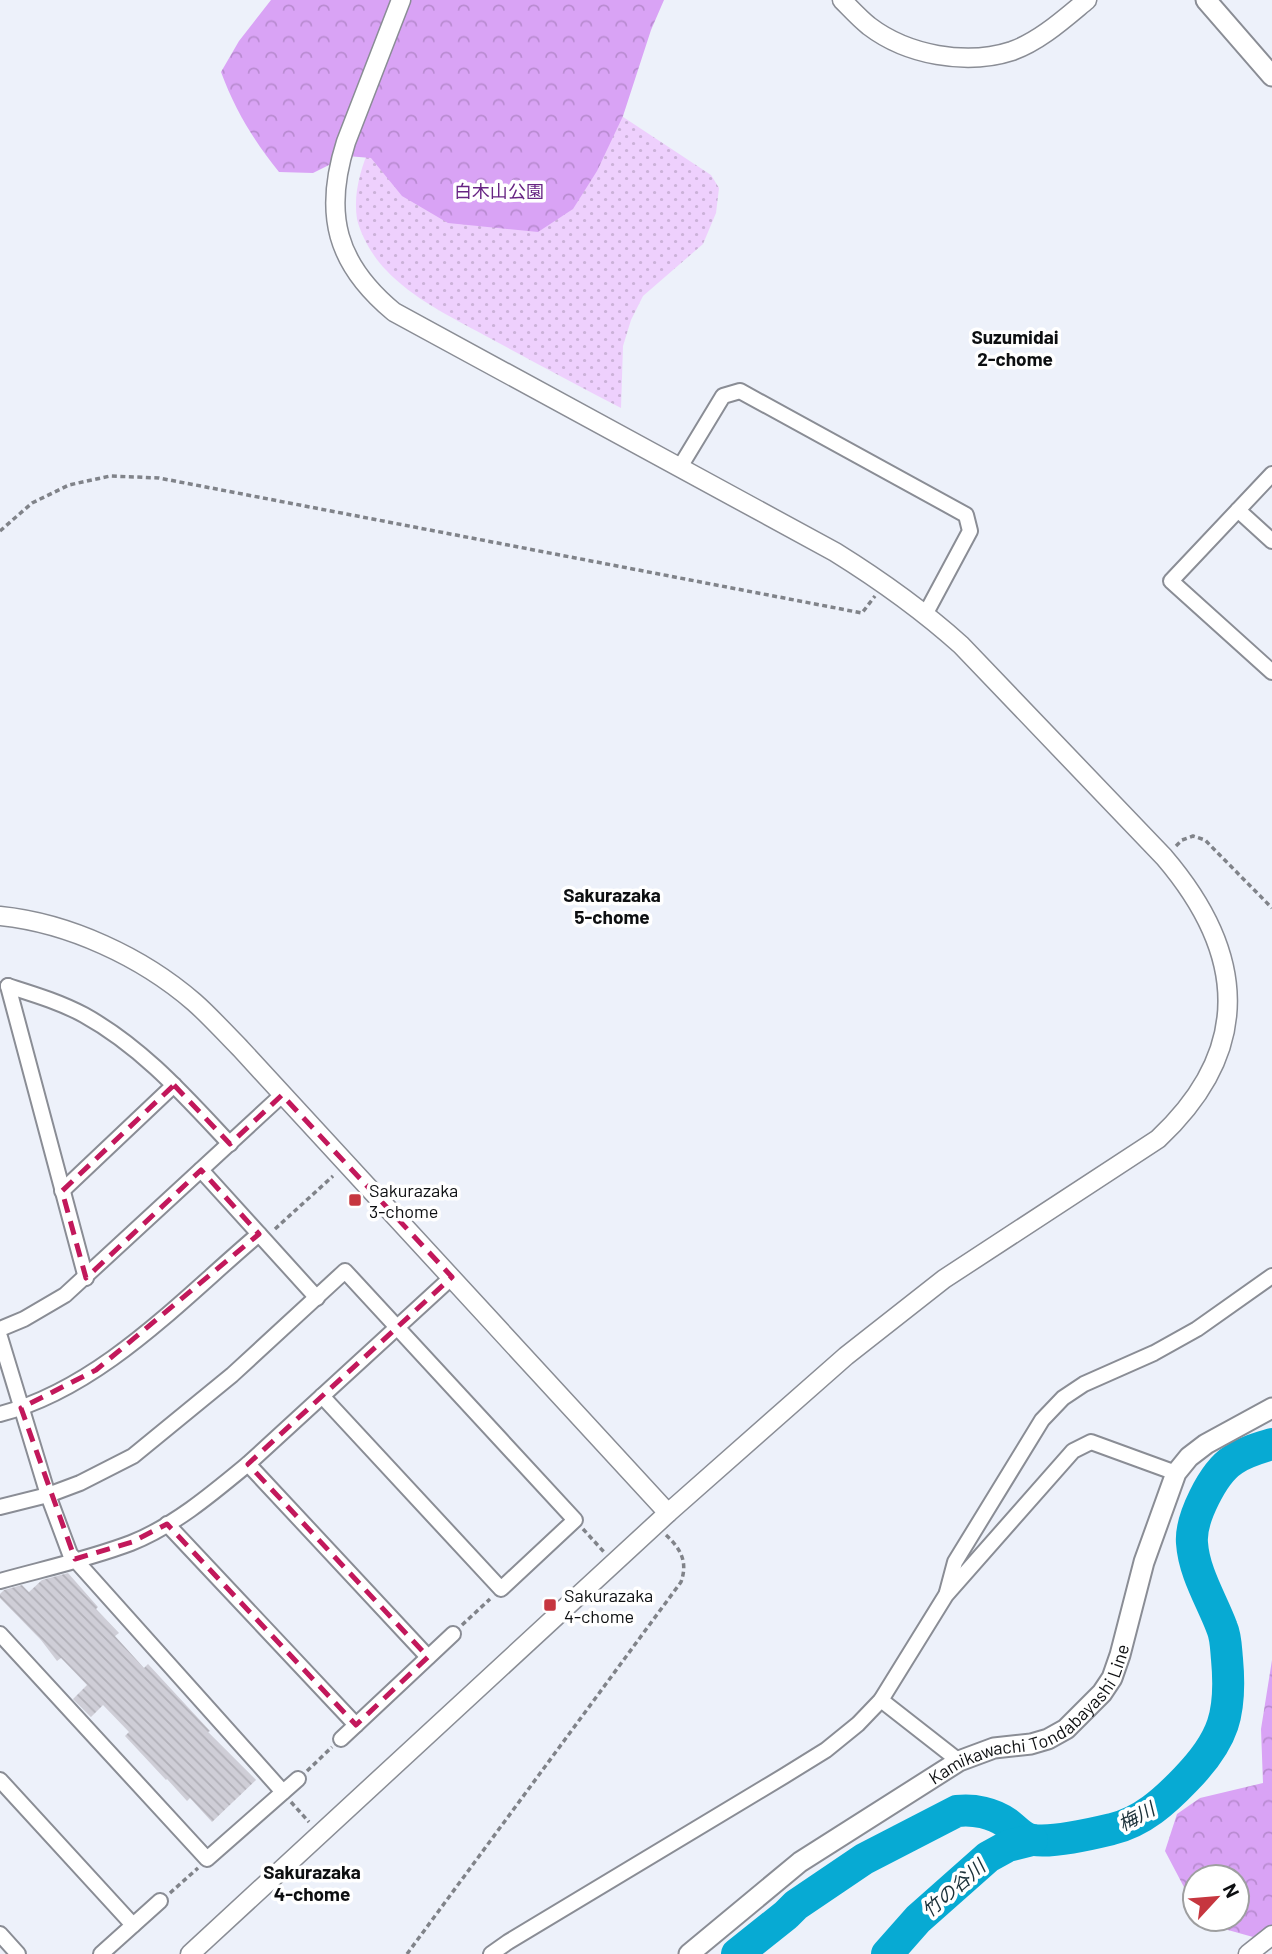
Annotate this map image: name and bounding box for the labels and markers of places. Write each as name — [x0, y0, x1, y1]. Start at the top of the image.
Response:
place label: Sakurazaka 3-chome — [369, 1179, 458, 1222]
marker: Sakurazaka 3-chome — [347, 1192, 363, 1208]
place label: Sakurazaka 4-chome — [564, 1584, 653, 1627]
marker: Sakurazaka 4-chome — [542, 1597, 558, 1613]

